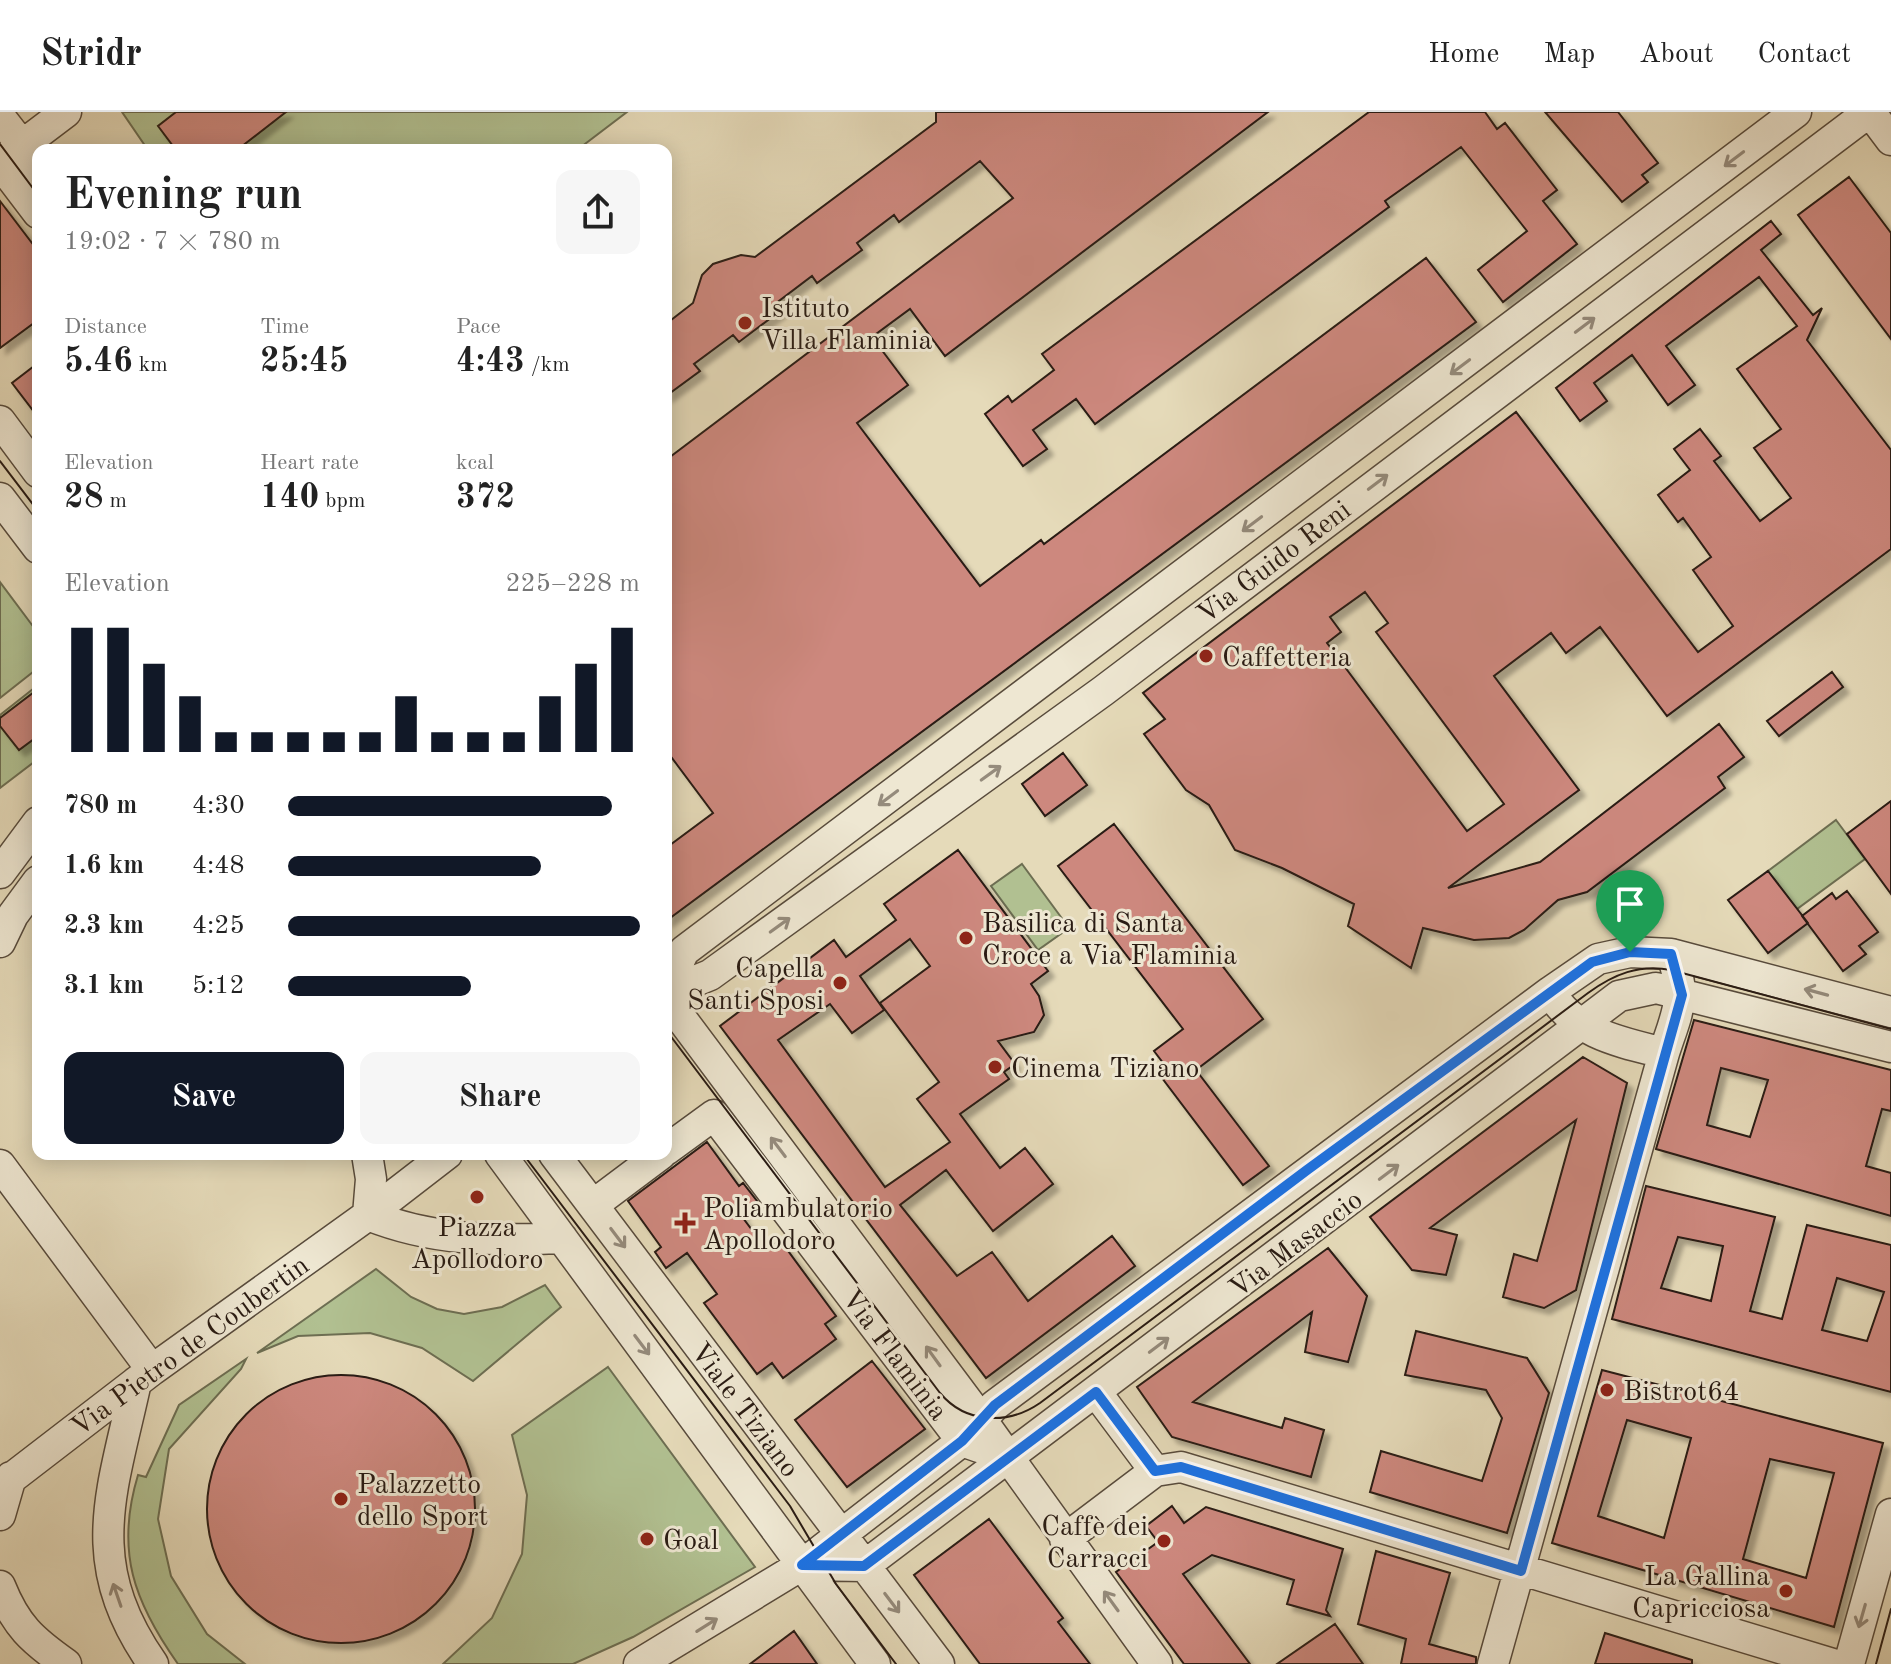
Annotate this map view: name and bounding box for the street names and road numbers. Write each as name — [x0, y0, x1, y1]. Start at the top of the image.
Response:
street label: Via Guido Reni — [1193, 497, 1357, 630]
street label: Via Masaccio — [1225, 1186, 1369, 1304]
street label: Via Pietro de Coubertin — [67, 1252, 315, 1443]
street label: Via Flaminia — [835, 1285, 952, 1427]
street label: Viale Tiziano — [684, 1338, 803, 1483]

